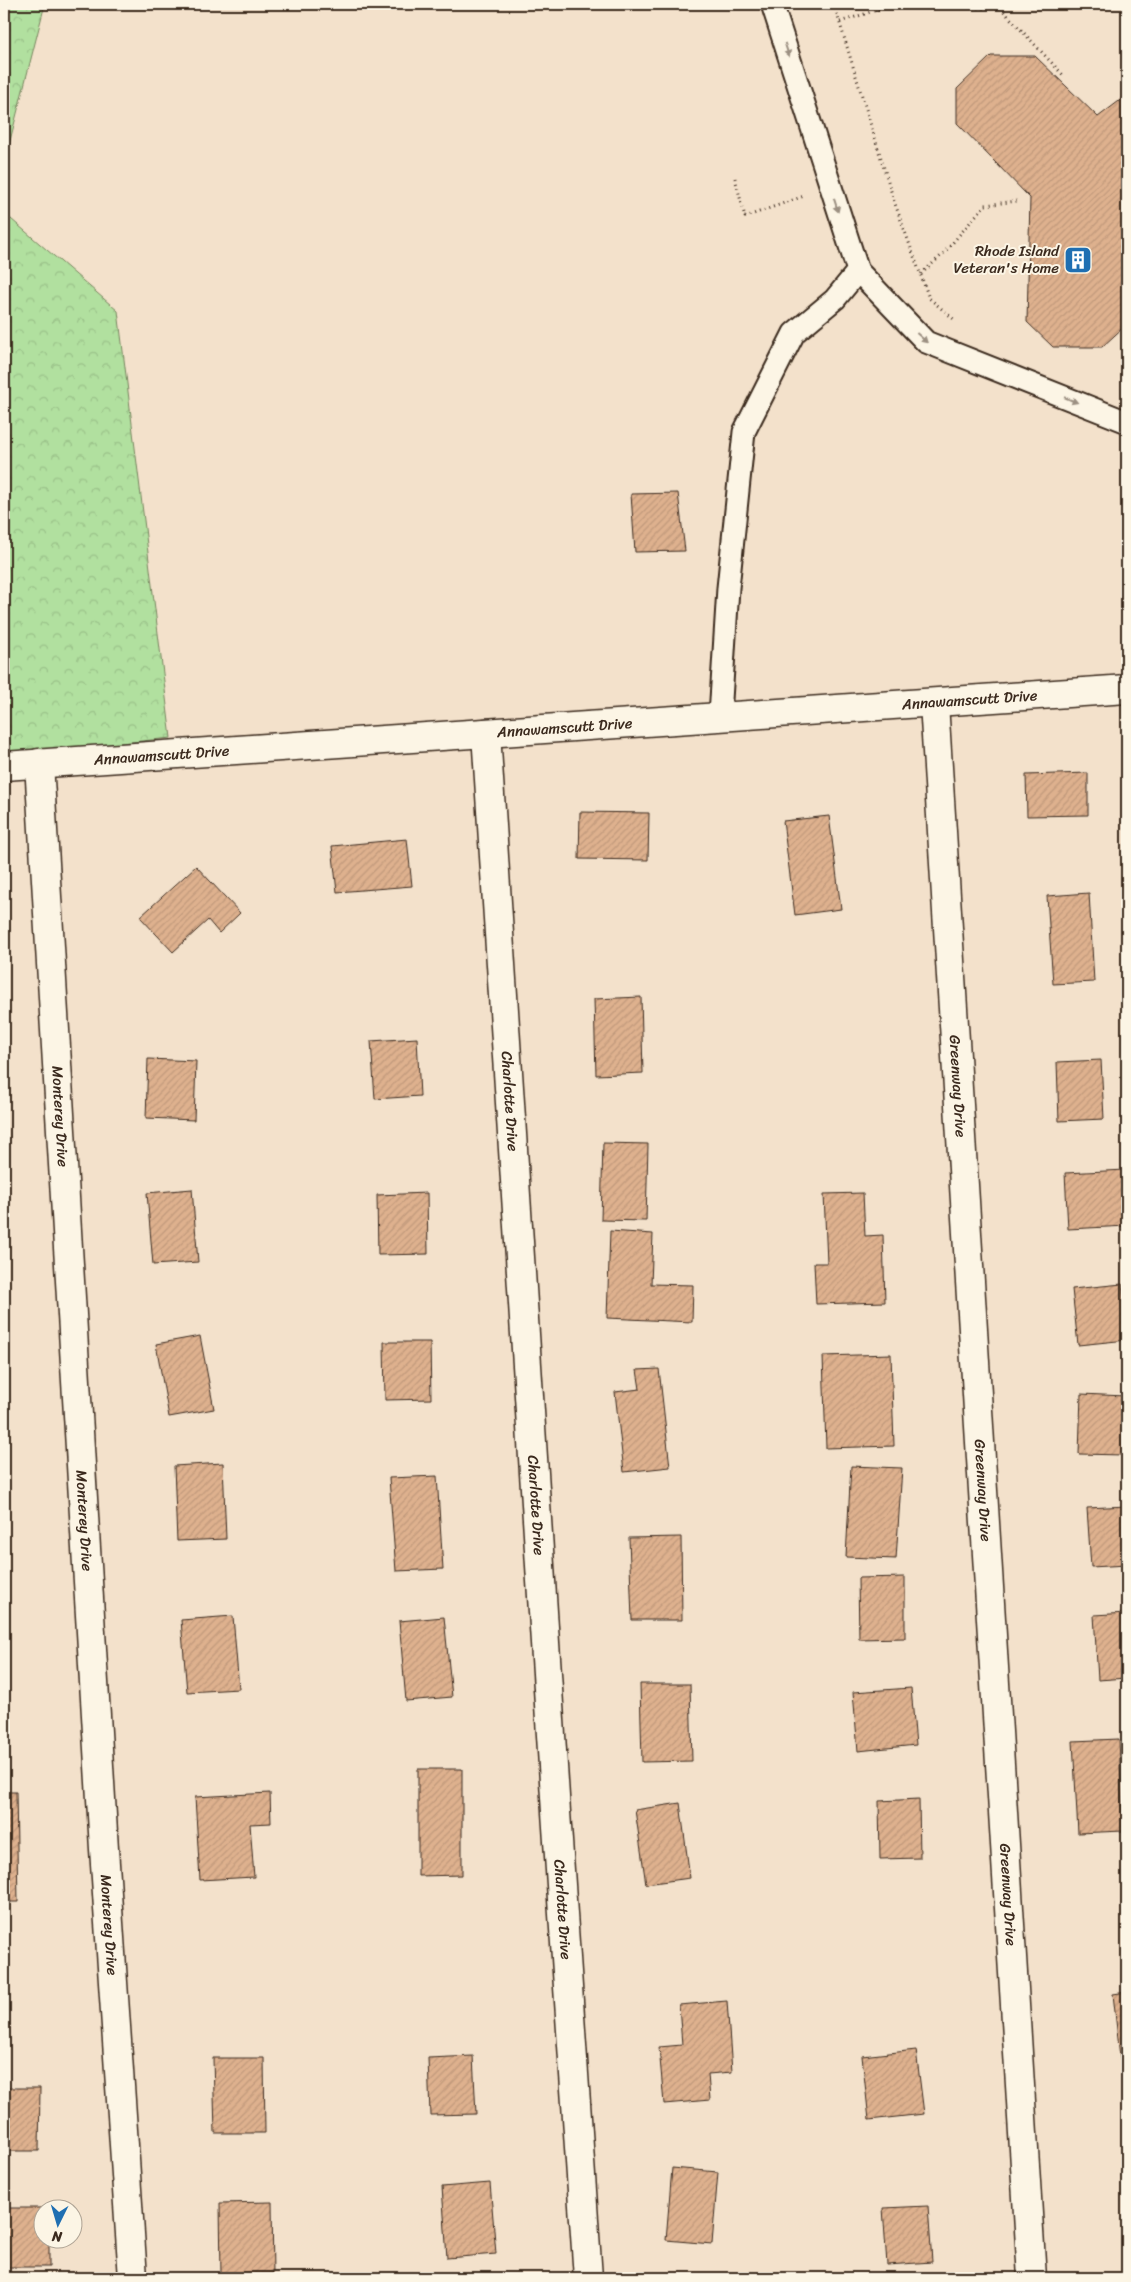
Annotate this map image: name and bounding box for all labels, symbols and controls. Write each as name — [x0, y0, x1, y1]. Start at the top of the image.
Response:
one-way arrow — [783, 43, 791, 58]
one-way arrow — [833, 198, 841, 213]
place label: Rhode Island Veteran's Home — [954, 238, 1060, 281]
building icon: Rhode Island Veteran's Home — [1063, 245, 1093, 275]
one-way arrow — [916, 332, 929, 343]
one-way arrow — [1064, 397, 1079, 405]
street label: Annawamscutt Drive — [900, 682, 1039, 717]
street label: Annawamscutt Drive — [495, 710, 634, 745]
street label: Annawamscutt Drive — [92, 738, 231, 773]
street label: Greenway Drive — [942, 1034, 974, 1139]
street label: Charlotte Drive — [494, 1050, 526, 1152]
street label: Monterey Drive — [44, 1065, 76, 1168]
street label: Greenway Drive — [967, 1438, 999, 1543]
street label: Charlotte Drive — [520, 1454, 552, 1557]
street label: Monterey Drive — [68, 1469, 100, 1572]
street label: Greenway Drive — [992, 1843, 1024, 1947]
street label: Charlotte Drive — [546, 1859, 579, 1961]
street label: Monterey Drive — [93, 1873, 126, 1977]
north arrow — [32, 2200, 82, 2250]
text: N — [51, 2224, 64, 2249]

